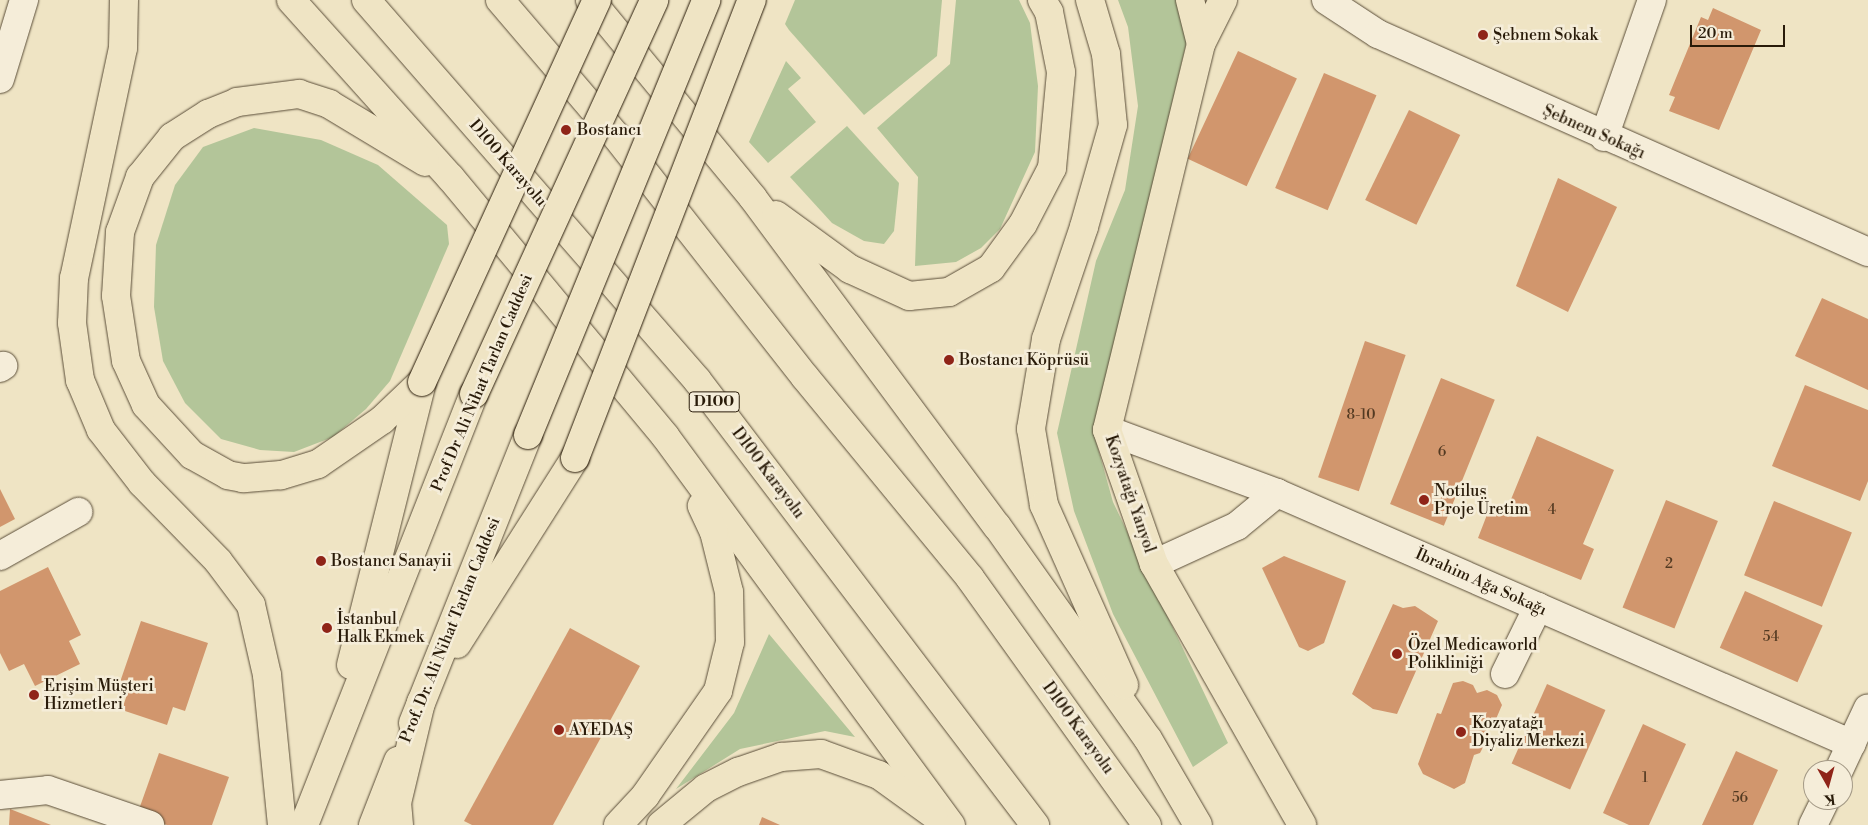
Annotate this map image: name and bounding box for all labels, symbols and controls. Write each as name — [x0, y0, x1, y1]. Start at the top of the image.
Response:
scale bar — [1693, 15, 1788, 47]
text: 20 m — [1698, 24, 1733, 43]
place label: Şebnem Sokak — [1493, 25, 1598, 45]
marker: Şebnem Sokak — [1477, 29, 1489, 41]
street label: Şebnem Sokağı — [1540, 101, 1648, 163]
street label: D100 Karayolu — [465, 116, 551, 210]
place label: Bostancı — [577, 120, 641, 140]
marker: Bostancı — [559, 123, 573, 137]
street label: Prof Dr Ali Nihat Tarlan Caddesi — [427, 271, 537, 495]
place label: Bostancı Köprüsü — [959, 350, 1089, 370]
marker: Bostancı Köprüsü — [943, 354, 955, 366]
road number: D100 — [688, 390, 740, 414]
house number: 8-10 — [1347, 407, 1375, 423]
street label: D100 Karayolu — [728, 424, 808, 522]
street label: Kozyatağı Yanyol — [1101, 433, 1159, 555]
house number: 6 — [1438, 444, 1446, 460]
place label: Notilus Proje Üretim — [1434, 481, 1529, 519]
marker: Notilus Proje Üretim — [1418, 494, 1430, 506]
house number: 4 — [1548, 502, 1556, 518]
street label: Prof. Dr. Ali Nihat Tarlan Caddesi — [396, 515, 504, 745]
street label: İbrahim Ağa Sokağı — [1412, 544, 1550, 620]
place label: Bostancı Sanayii — [331, 551, 452, 571]
marker: Bostancı Sanayii — [315, 555, 327, 567]
house number: 2 — [1665, 556, 1673, 572]
place label: İstanbul Halk Ekmek — [337, 609, 424, 647]
marker: İstanbul Halk Ekmek — [321, 622, 333, 634]
house number: 54 — [1763, 629, 1779, 645]
place label: Özel Medicaworld Polikliniği — [1408, 635, 1537, 673]
marker: Özel Medicaworld Polikliniği — [1390, 647, 1404, 661]
place label: Erişim Müşteri Hizmetleri — [44, 676, 154, 714]
street label: D100 Karayolu — [1038, 678, 1118, 778]
marker: Erişim Müşteri Hizmetleri — [28, 689, 40, 701]
place label: Kozyatağı Diyaliz Merkezi — [1472, 713, 1585, 751]
place label: AYEDAŞ — [569, 720, 633, 740]
marker: AYEDAŞ — [553, 724, 565, 736]
marker: Kozyatağı Diyaliz Merkezi — [1454, 725, 1468, 739]
north arrow — [1803, 760, 1853, 810]
house number: 1 — [1642, 770, 1648, 786]
text: K — [1823, 789, 1836, 809]
house number: 56 — [1732, 790, 1748, 806]

